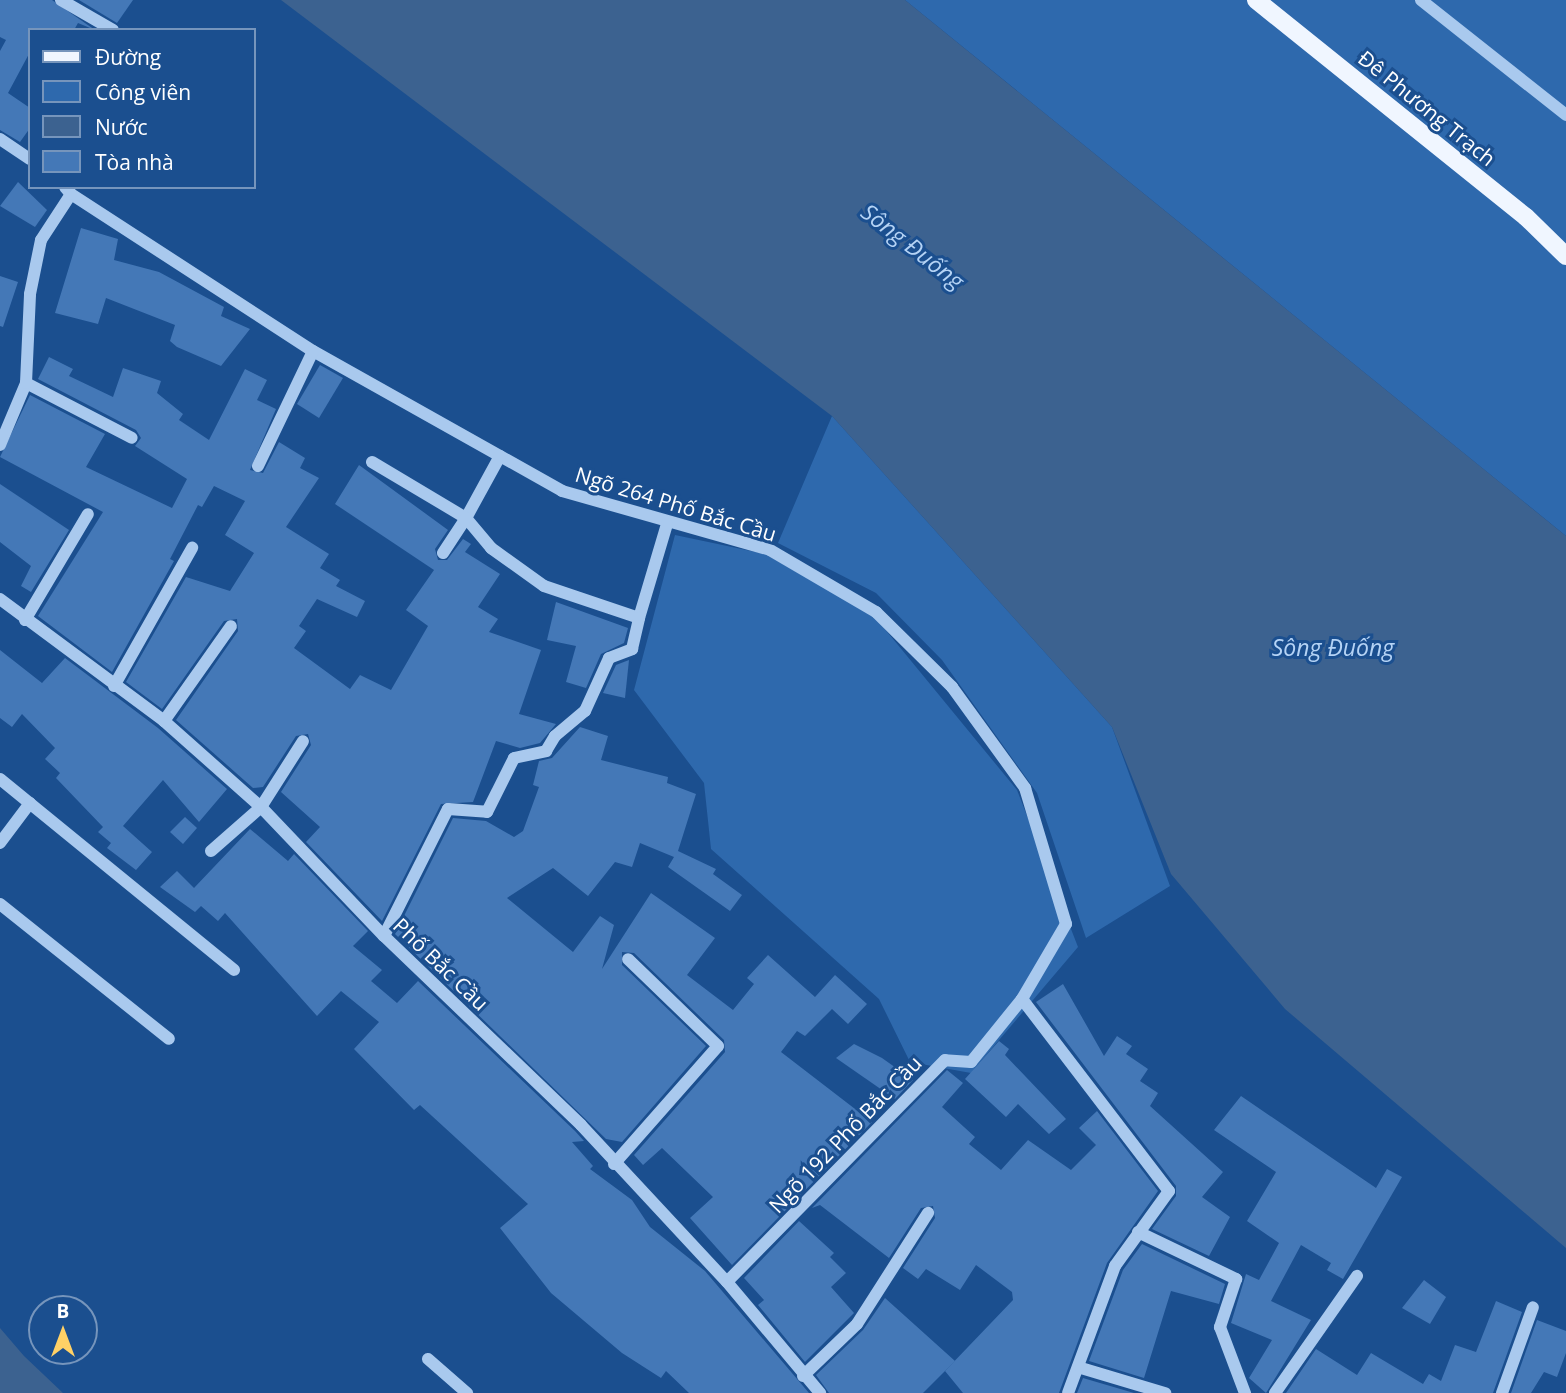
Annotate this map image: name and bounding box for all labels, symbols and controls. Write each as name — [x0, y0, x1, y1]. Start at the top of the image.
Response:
legend — [28, 28, 256, 189]
text: Đường — [95, 43, 161, 71]
street label: Đê Phương Trạch — [1353, 45, 1501, 171]
text: Công viên — [95, 78, 191, 106]
text: Nước — [95, 113, 148, 141]
text: Tòa nhà — [95, 148, 174, 176]
water label: Sông Đuống — [856, 197, 970, 295]
street label: Ngõ 264 Phố Bắc Cầu — [572, 461, 780, 547]
water label: Sông Đuống — [1272, 633, 1394, 661]
street label: Phố Bắc Cầu — [388, 913, 494, 1015]
street label: Ngõ 192 Phố Bắc Cầu — [763, 1050, 927, 1218]
north arrow — [28, 1295, 98, 1365]
text: B — [57, 1298, 69, 1324]

